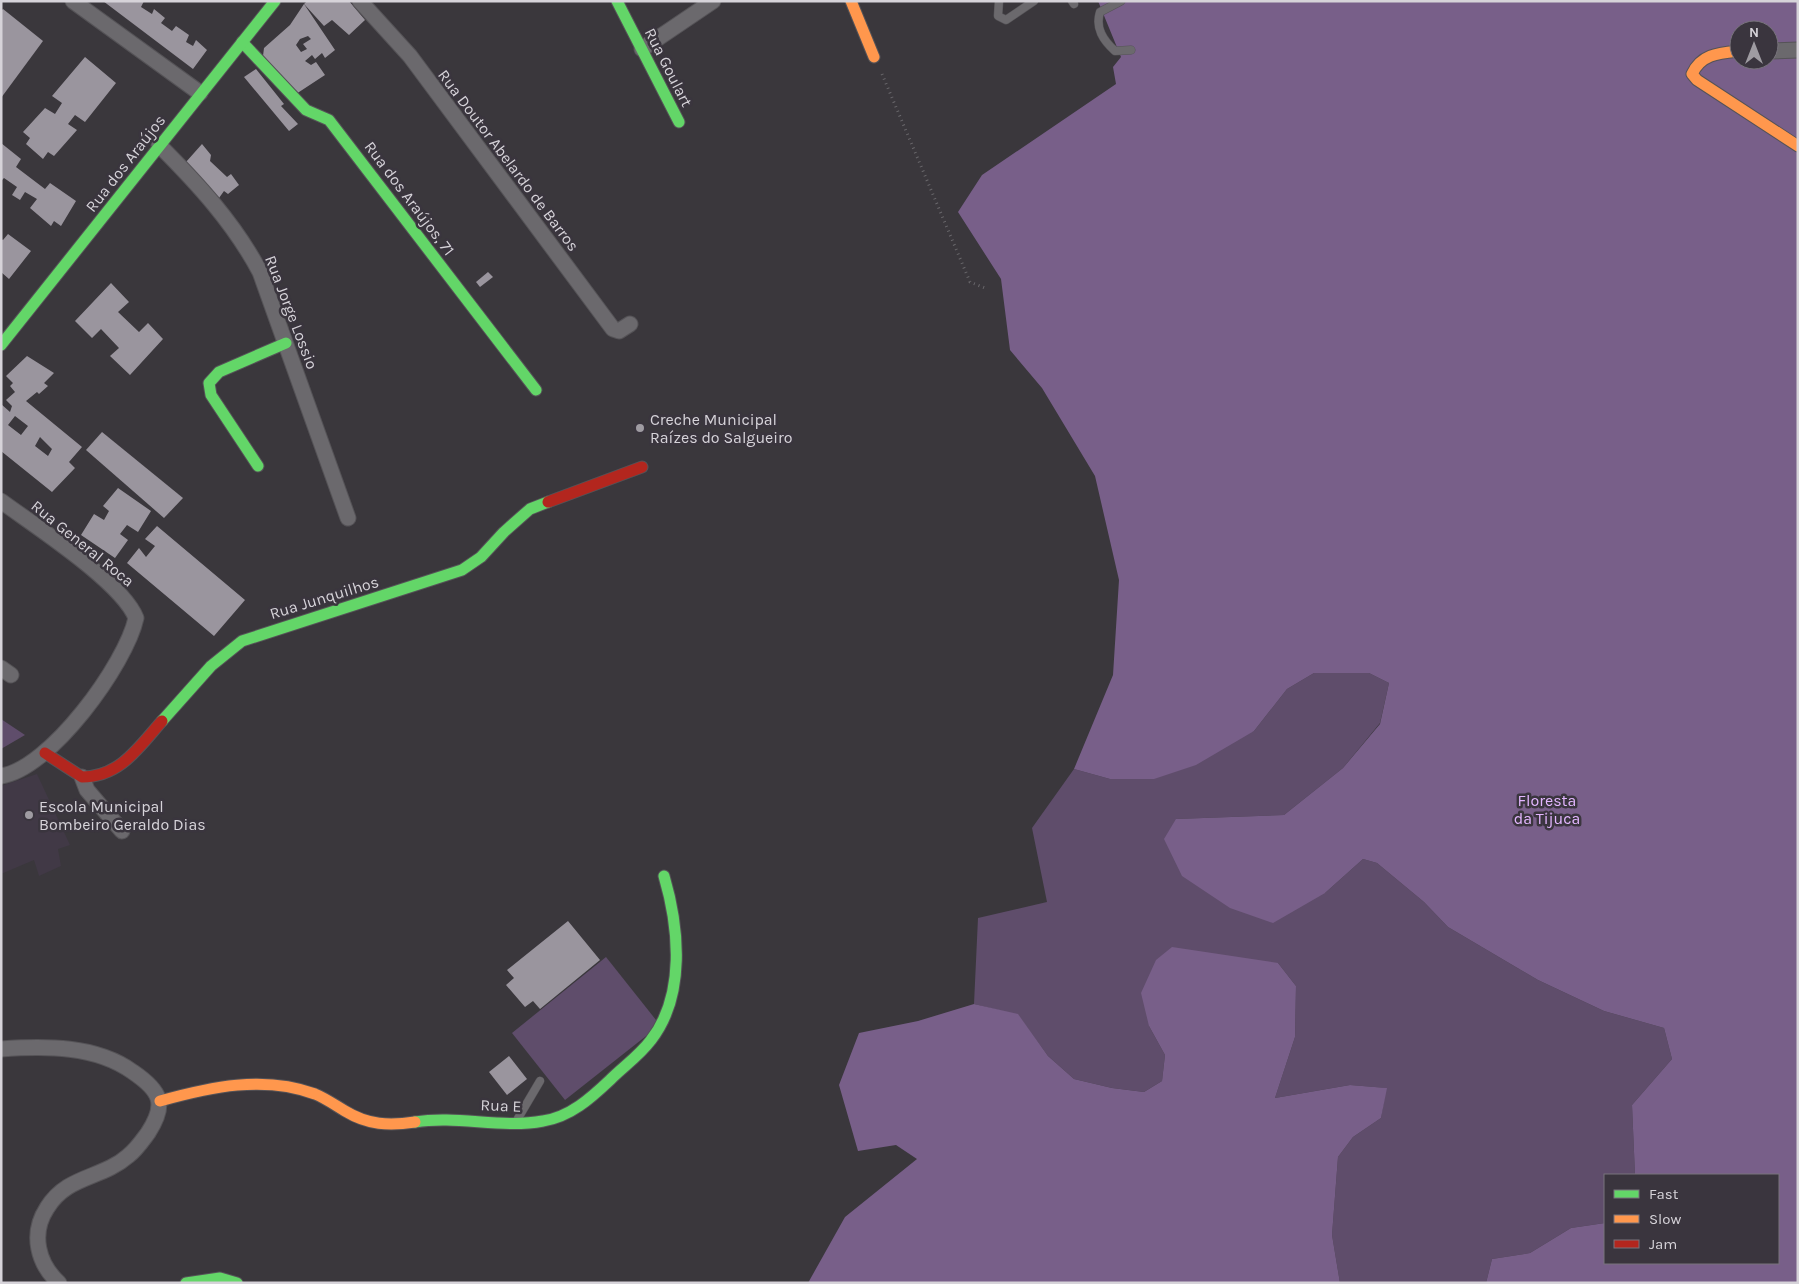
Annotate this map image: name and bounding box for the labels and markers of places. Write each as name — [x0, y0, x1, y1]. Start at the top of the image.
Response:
place label: Creche Municipal Raízes do Salgueiro — [650, 410, 793, 447]
marker: Creche Municipal Raízes do Salgueiro — [634, 422, 646, 434]
place label: Escola Municipal Bombeiro Geraldo Dias — [39, 797, 206, 834]
marker: Escola Municipal Bombeiro Geraldo Dias — [23, 809, 35, 821]

